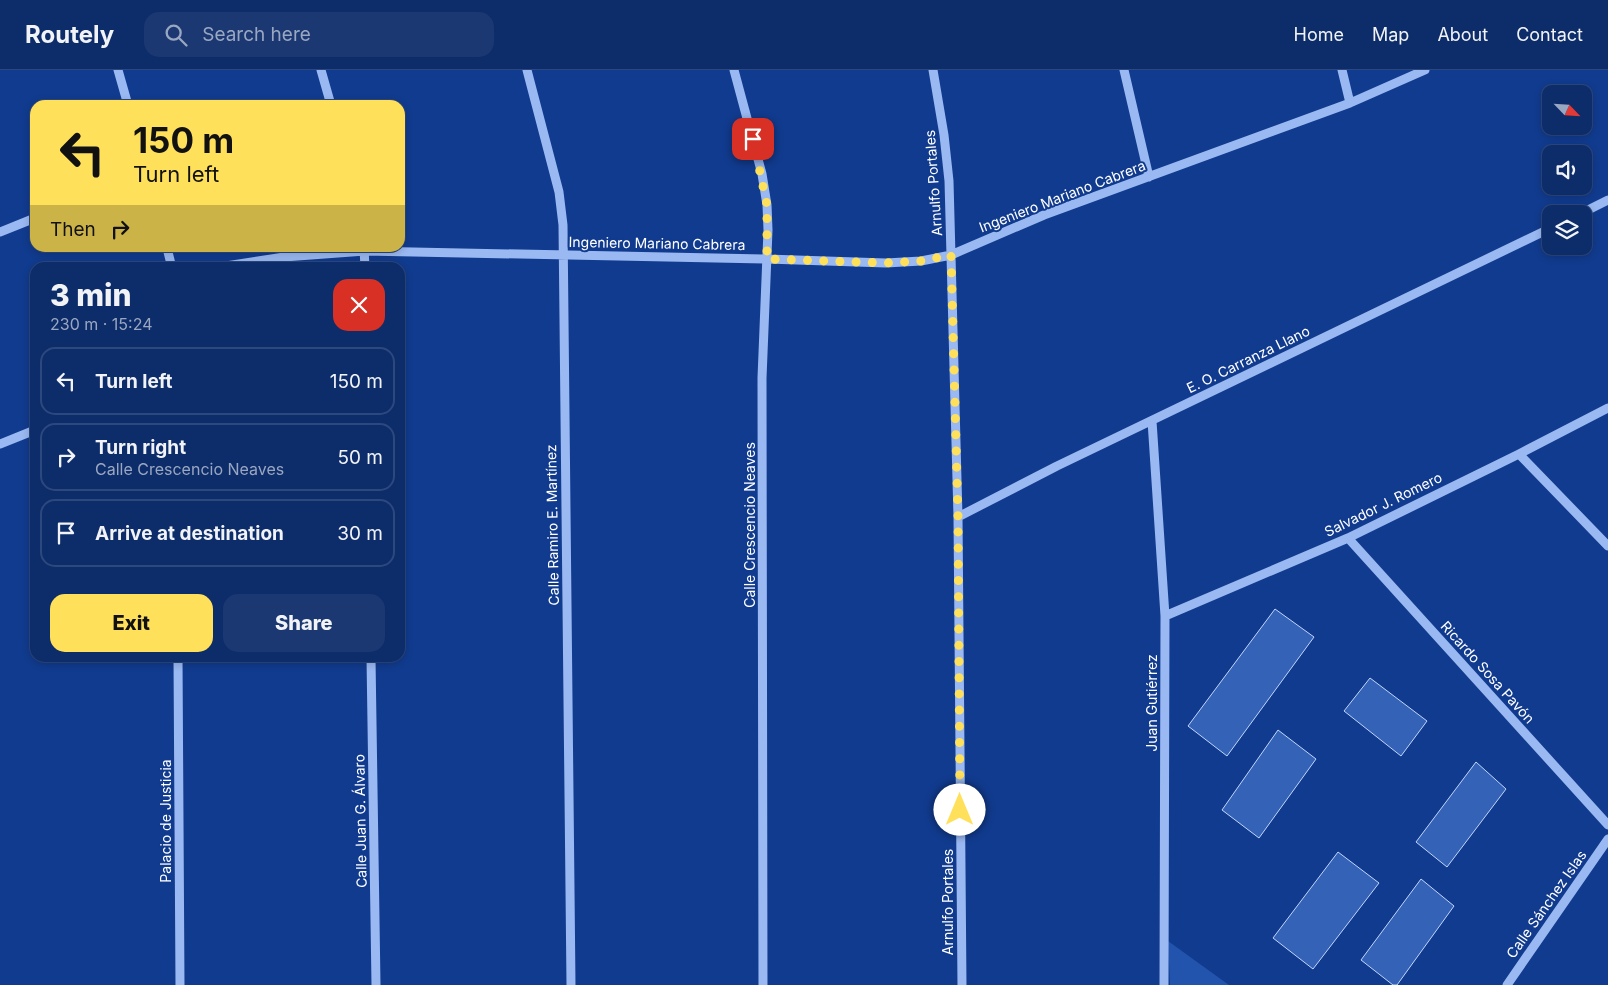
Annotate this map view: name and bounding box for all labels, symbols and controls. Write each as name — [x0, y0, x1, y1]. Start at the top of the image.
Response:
search box — [144, 12, 494, 57]
text: Routely — [25, 20, 114, 49]
icon: search — [162, 21, 190, 49]
text: Search here — [202, 23, 311, 46]
text: Home — [1294, 24, 1344, 45]
text: Map — [1372, 24, 1409, 45]
text: About — [1437, 24, 1488, 45]
text: Contact — [1516, 24, 1583, 45]
north arrow — [1542, 85, 1592, 135]
map controls — [1542, 85, 1592, 255]
pin — [732, 118, 774, 160]
text: 150 m — [133, 119, 234, 161]
icon: left — [50, 120, 115, 185]
icon: arrive — [739, 125, 767, 153]
street label: Arnulfo Portales — [921, 129, 945, 237]
button: sound — [1542, 145, 1592, 195]
street label: Ingeniero Mariano Cabrera — [976, 156, 1148, 236]
text: Turn left — [133, 161, 219, 187]
button: layers — [1542, 205, 1592, 255]
icon: right — [106, 215, 134, 243]
text: Then — [50, 218, 96, 241]
street label: Ingeniero Mariano Cabrera — [568, 233, 746, 253]
text: 3 min — [50, 277, 132, 313]
button: close — [333, 279, 385, 331]
text: 230 m · 15:24 — [50, 314, 153, 334]
street label: E. O. Carranza Llano — [1184, 322, 1312, 396]
icon: left — [52, 367, 80, 395]
text: Turn left — [95, 370, 173, 393]
text: 150 m — [330, 370, 383, 393]
text: Turn right — [95, 436, 186, 459]
street label: Calle Crescencio Neaves — [741, 442, 758, 608]
icon: right — [52, 443, 80, 471]
street label: Calle Ramiro E. Martínez — [542, 444, 562, 606]
text: 50 m — [337, 446, 383, 469]
text: Calle Crescencio Neaves — [95, 459, 284, 479]
street label: Salvador J. Romero — [1321, 468, 1445, 540]
icon: arrive — [52, 519, 80, 547]
text: Arrive at destination — [95, 522, 284, 545]
text: 30 m — [337, 522, 383, 545]
button: Exit — [50, 594, 213, 652]
button: Share — [223, 594, 385, 652]
street label: Ricardo Sosa Pavón — [1438, 617, 1538, 727]
street label: Juan Gutiérrez — [1143, 654, 1160, 752]
street label: Calle Juan G. Álvaro — [350, 754, 370, 888]
street label: Palacio de Justicia — [157, 759, 174, 883]
position arrow — [933, 783, 985, 835]
street label: Calle Sánchez Islas — [1502, 847, 1590, 961]
street label: Arnulfo Portales — [939, 849, 956, 955]

